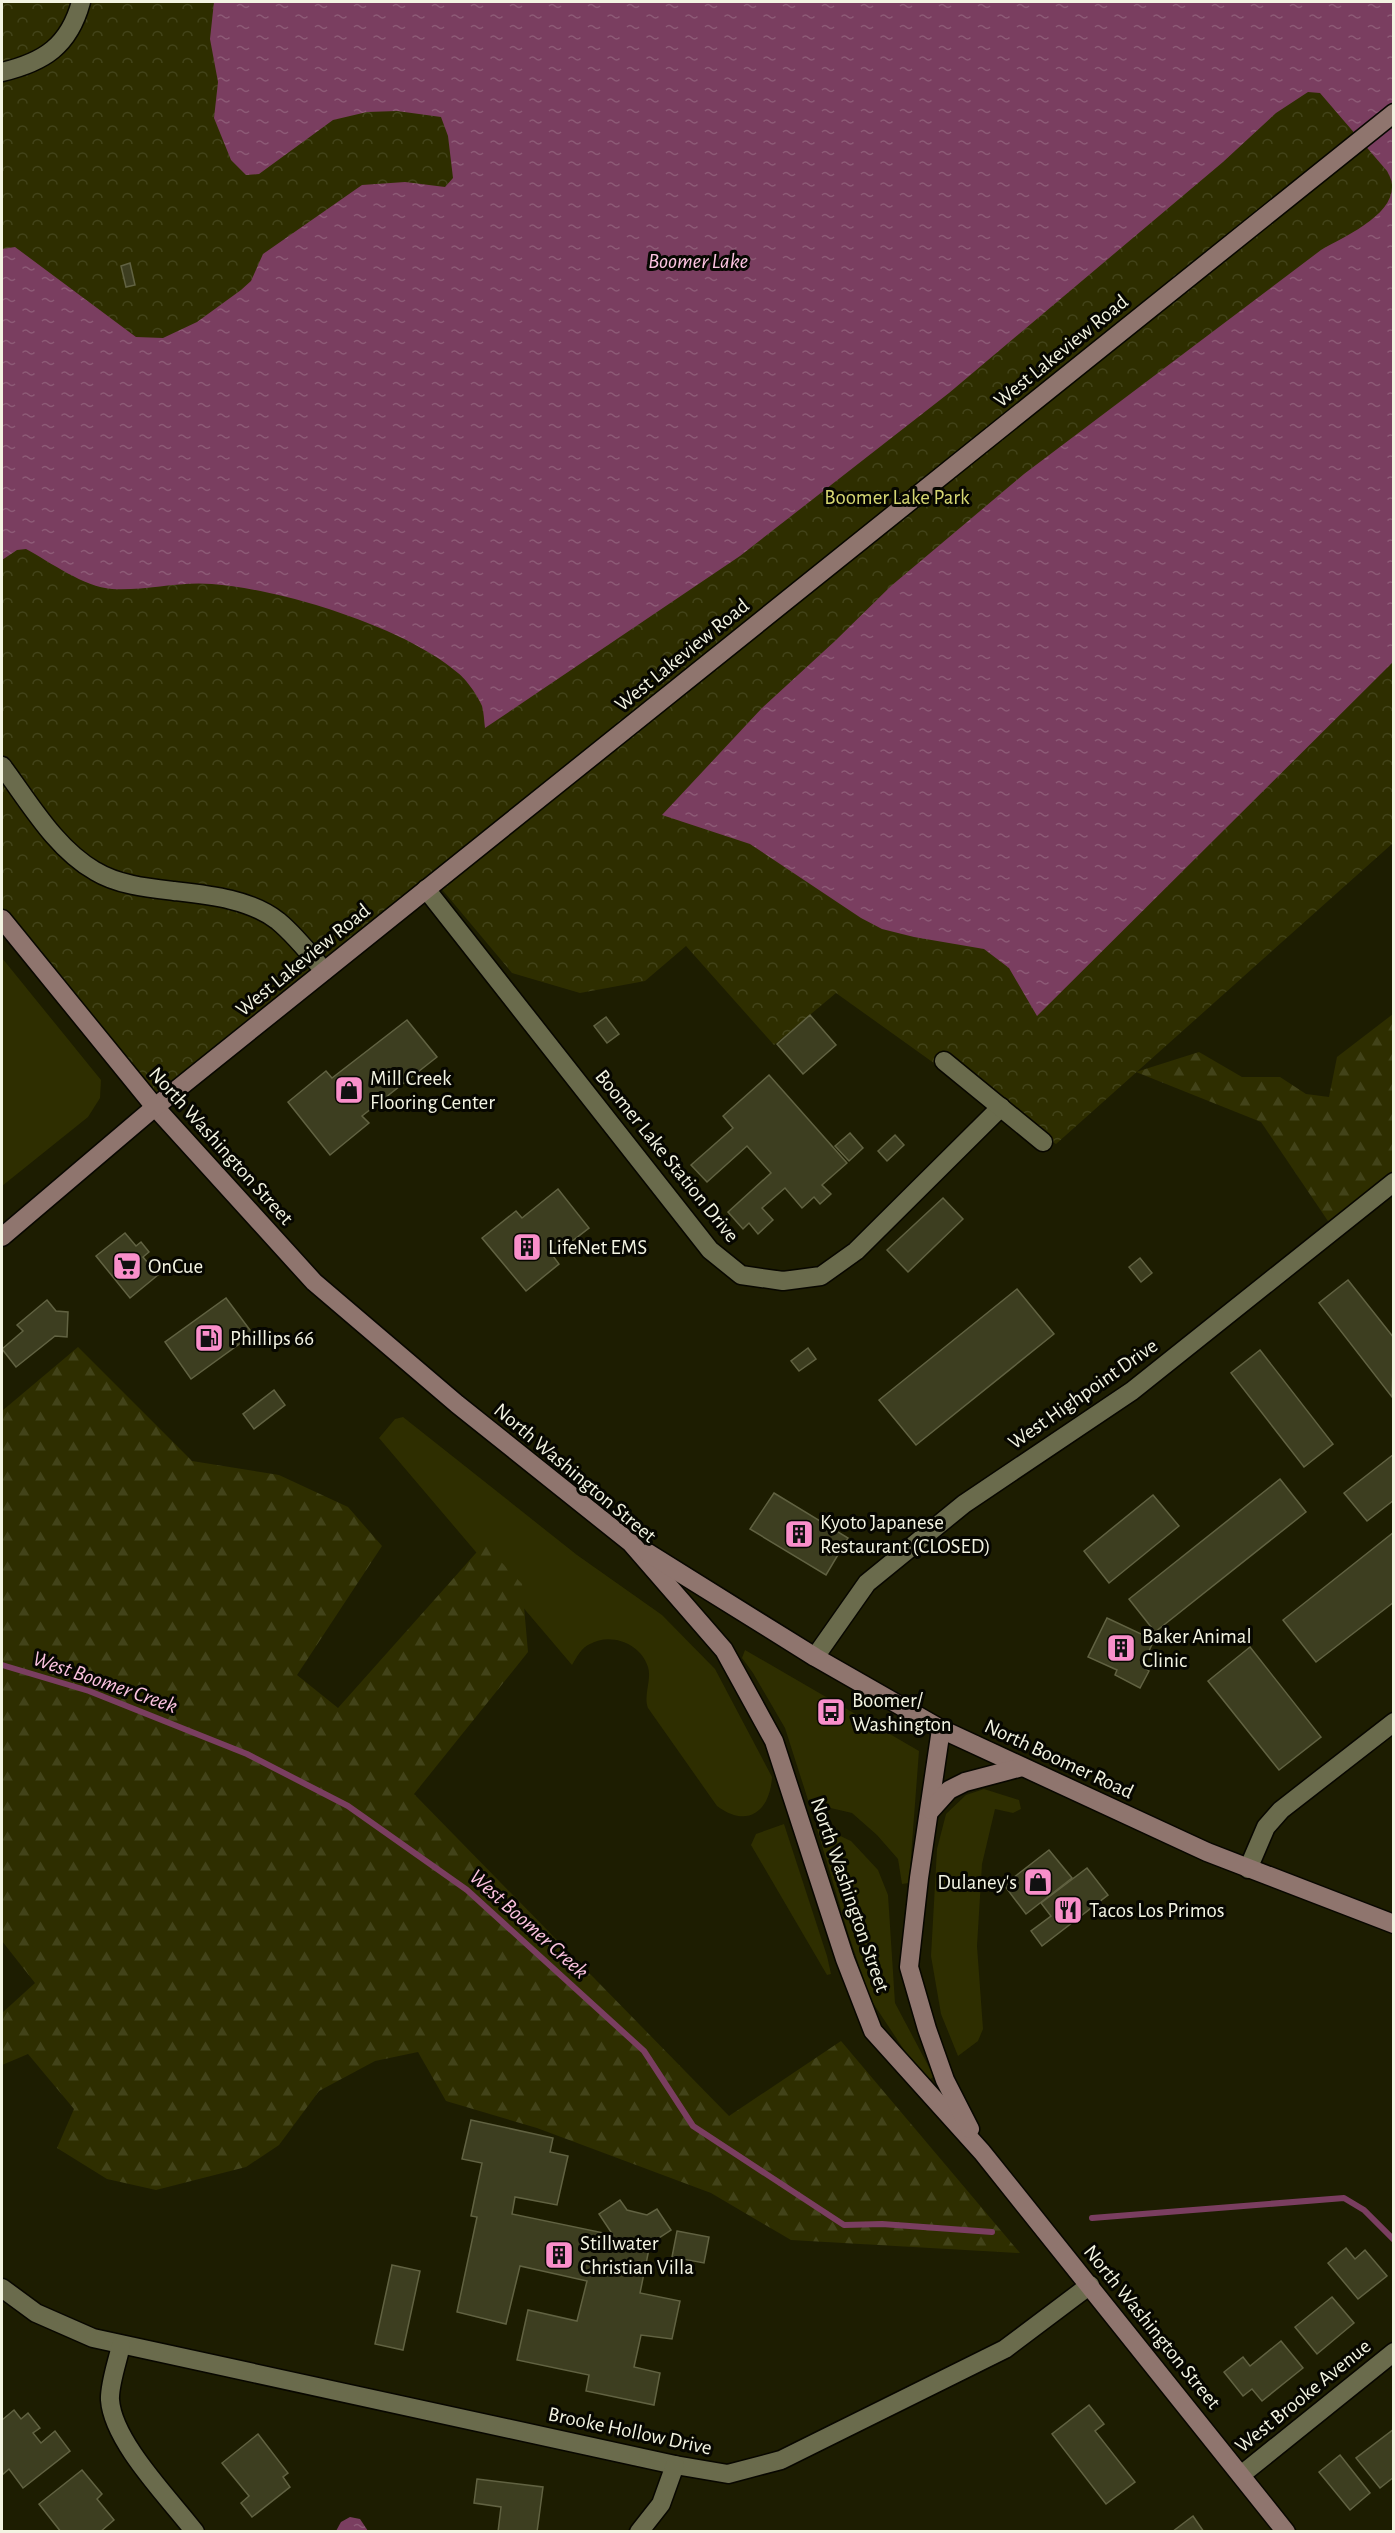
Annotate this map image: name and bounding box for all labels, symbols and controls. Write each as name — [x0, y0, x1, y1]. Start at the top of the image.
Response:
water label: Boomer Lake — [648, 250, 748, 272]
street label: West Lakeview Road — [990, 291, 1132, 411]
park label: Boomer Lake Park — [824, 487, 970, 508]
street label: West Lakeview Road — [611, 595, 753, 715]
street label: West Lakeview Road — [232, 900, 374, 1020]
street label: North Washington Street — [145, 1063, 297, 1229]
street label: Boomer Lake Station Drive — [591, 1066, 743, 1246]
place label: Mill Creek Flooring Center — [370, 1068, 495, 1113]
shop icon: Mill Creek Flooring Center — [333, 1074, 365, 1106]
building icon: LifeNet EMS — [511, 1231, 543, 1263]
place label: LifeNet EMS — [548, 1237, 647, 1258]
supermarket icon: OnCue — [111, 1250, 143, 1282]
place label: OnCue — [148, 1256, 203, 1277]
fuel station icon: Phillips 66 — [193, 1322, 225, 1354]
place label: Phillips 66 — [230, 1328, 314, 1349]
street label: West Highpoint Drive — [1005, 1335, 1161, 1453]
street label: North Washington Street — [490, 1399, 660, 1547]
place label: Kyoto Japanese Restaurant (CLOSED) — [820, 1512, 991, 1557]
building icon: Kyoto Japanese Restaurant (CLOSED) — [783, 1518, 815, 1550]
place label: Baker Animal Clinic — [1142, 1626, 1252, 1671]
building icon: Baker Animal Clinic — [1105, 1632, 1137, 1664]
water label: West Boomer Creek — [30, 1647, 180, 1717]
place label: Boomer/ Washington — [852, 1690, 952, 1735]
bus stop icon: Boomer/ Washington — [815, 1696, 847, 1728]
street label: North Boomer Road — [981, 1715, 1137, 1803]
street label: North Washington Street — [807, 1795, 893, 1995]
water label: West Boomer Creek — [465, 1865, 593, 1983]
shop icon: Dulaney's — [1022, 1866, 1054, 1898]
place label: Dulaney's — [937, 1872, 1017, 1893]
restaurant icon: Tacos Los Primos — [1052, 1894, 1084, 1926]
place label: Tacos Los Primos — [1089, 1900, 1225, 1921]
place label: Stillwater Christian Villa — [580, 2233, 694, 2278]
building icon: Stillwater Christian Villa — [543, 2239, 575, 2271]
street label: North Washington Street — [1080, 2241, 1225, 2413]
street label: West Brooke Avenue — [1231, 2335, 1375, 2457]
street label: Brooke Hollow Drive — [546, 2403, 714, 2459]

